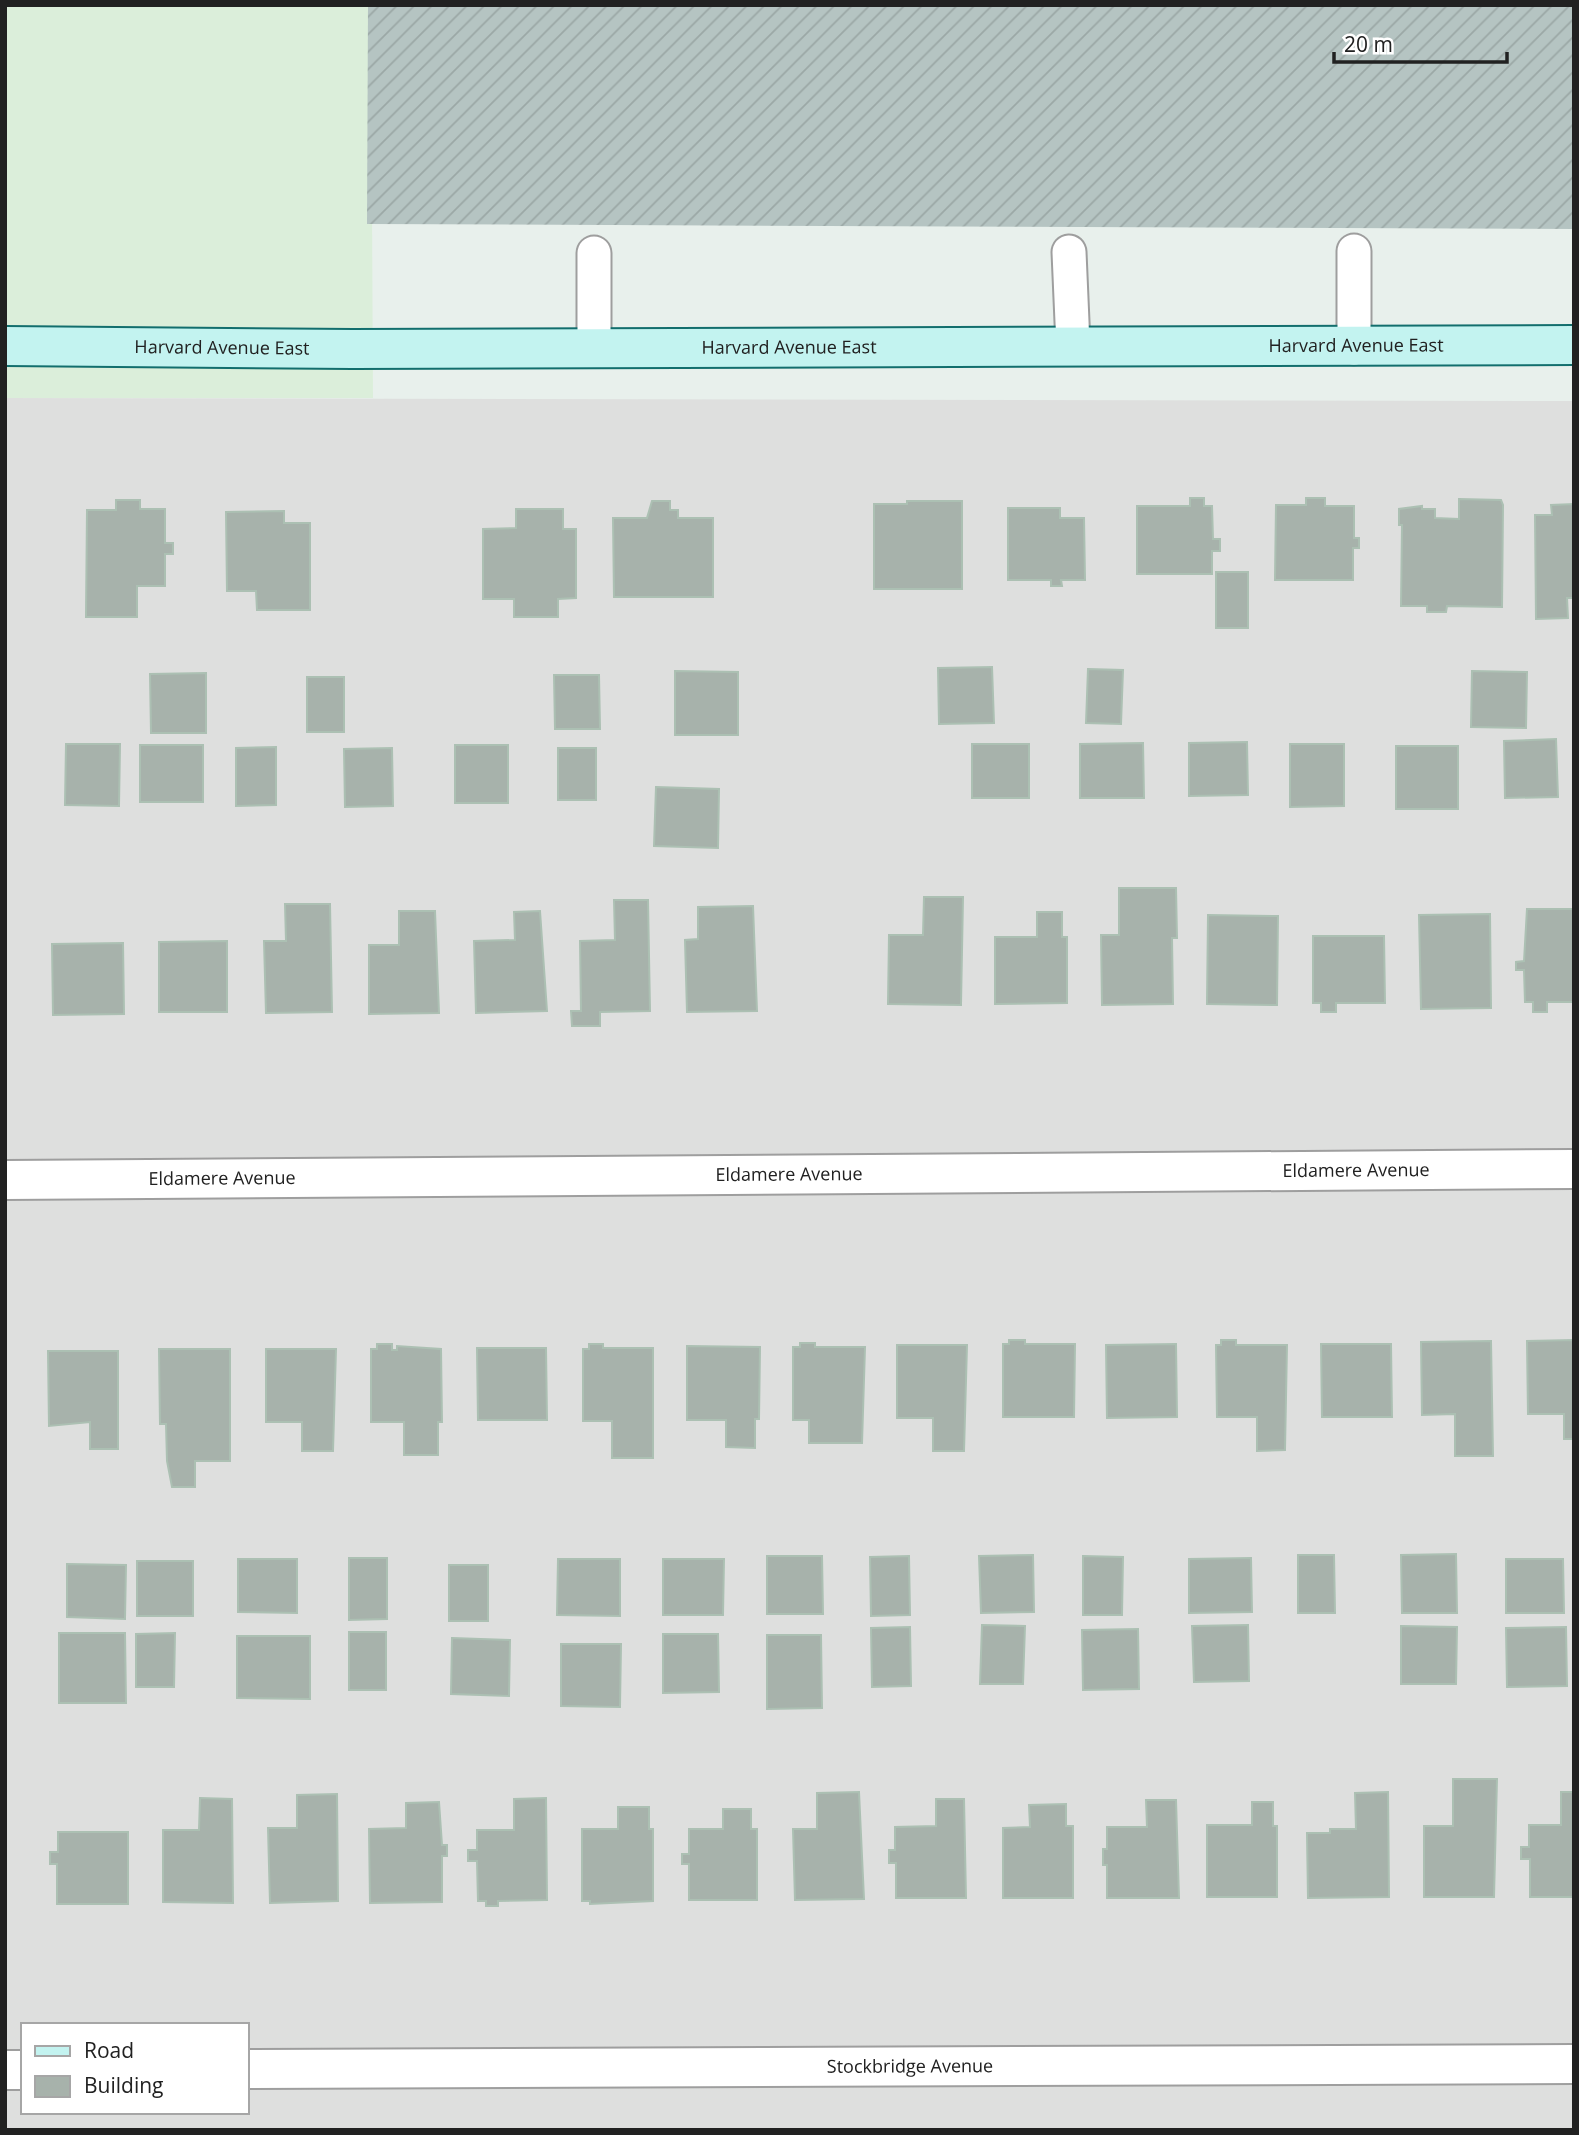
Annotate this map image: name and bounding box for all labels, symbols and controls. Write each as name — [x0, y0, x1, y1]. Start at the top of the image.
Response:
scale bar — [1334, 21, 1507, 65]
text: 20 m — [1344, 30, 1393, 58]
street label: Harvard Avenue East — [1268, 332, 1444, 357]
street label: Harvard Avenue East — [134, 334, 310, 360]
street label: Harvard Avenue East — [701, 334, 877, 359]
street label: Eldamere Avenue — [1282, 1157, 1430, 1182]
street label: Eldamere Avenue — [715, 1161, 863, 1186]
street label: Eldamere Avenue — [148, 1165, 296, 1190]
legend — [21, 2023, 248, 2114]
text: Road — [84, 2036, 134, 2064]
street label: Stockbridge Avenue — [827, 2053, 993, 2078]
text: Building — [84, 2071, 163, 2099]

